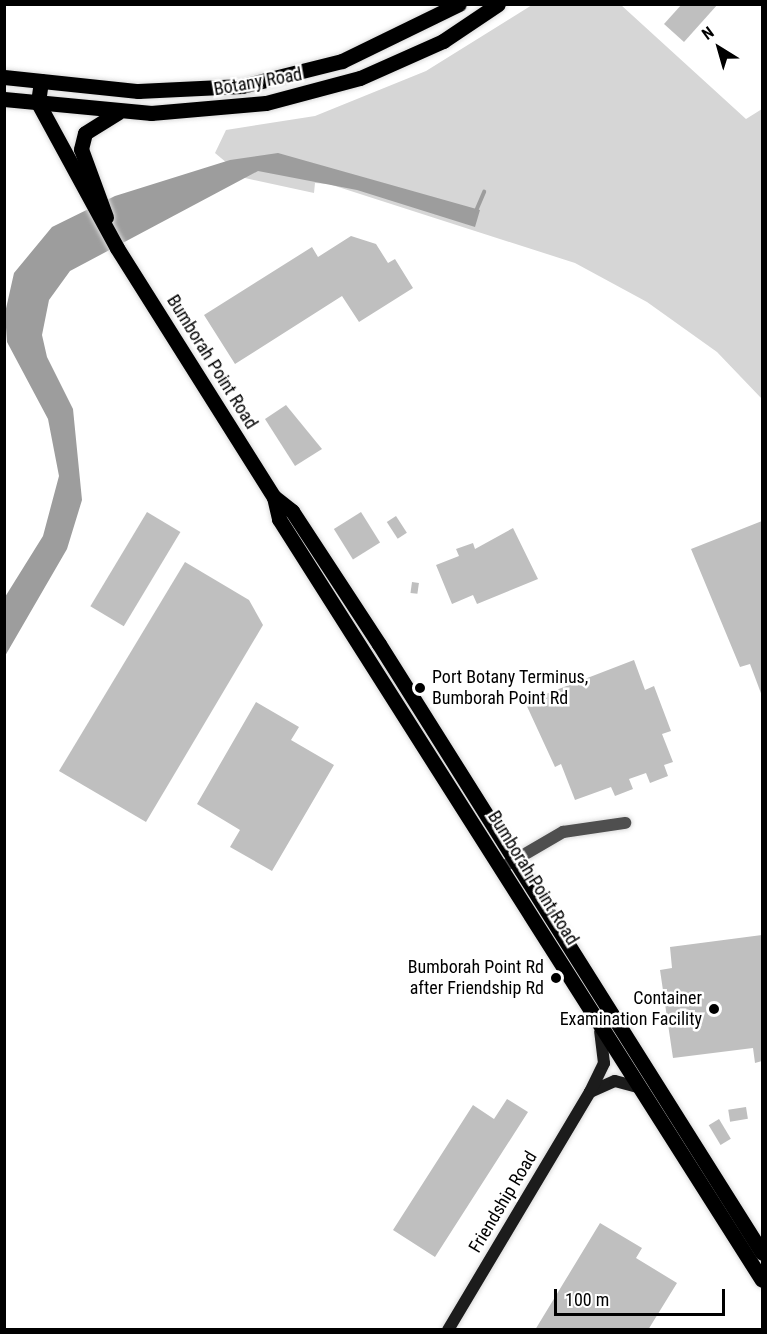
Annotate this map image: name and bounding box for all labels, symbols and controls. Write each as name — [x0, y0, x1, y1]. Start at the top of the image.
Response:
north arrow — [689, 18, 749, 78]
text: N — [698, 23, 717, 44]
street label: Botany Road — [212, 64, 304, 100]
street label: Bumborah Point Road — [162, 291, 262, 433]
place label: Port Botany Terminus, Bumborah Point Rd — [432, 667, 589, 710]
marker: Port Botany Terminus, Bumborah Point Rd — [413, 681, 427, 695]
street label: Bumborah Point Road — [483, 807, 583, 949]
place label: Bumborah Point Rd after Friendship Rd — [408, 957, 544, 1000]
marker: Bumborah Point Rd after Friendship Rd — [549, 971, 563, 985]
place label: Container Examination Facility — [560, 988, 702, 1030]
marker: Container Examination Facility — [707, 1002, 721, 1016]
street label: Friendship Road — [464, 1147, 542, 1257]
scale bar — [557, 1277, 728, 1315]
text: 100 m — [565, 1289, 609, 1310]

